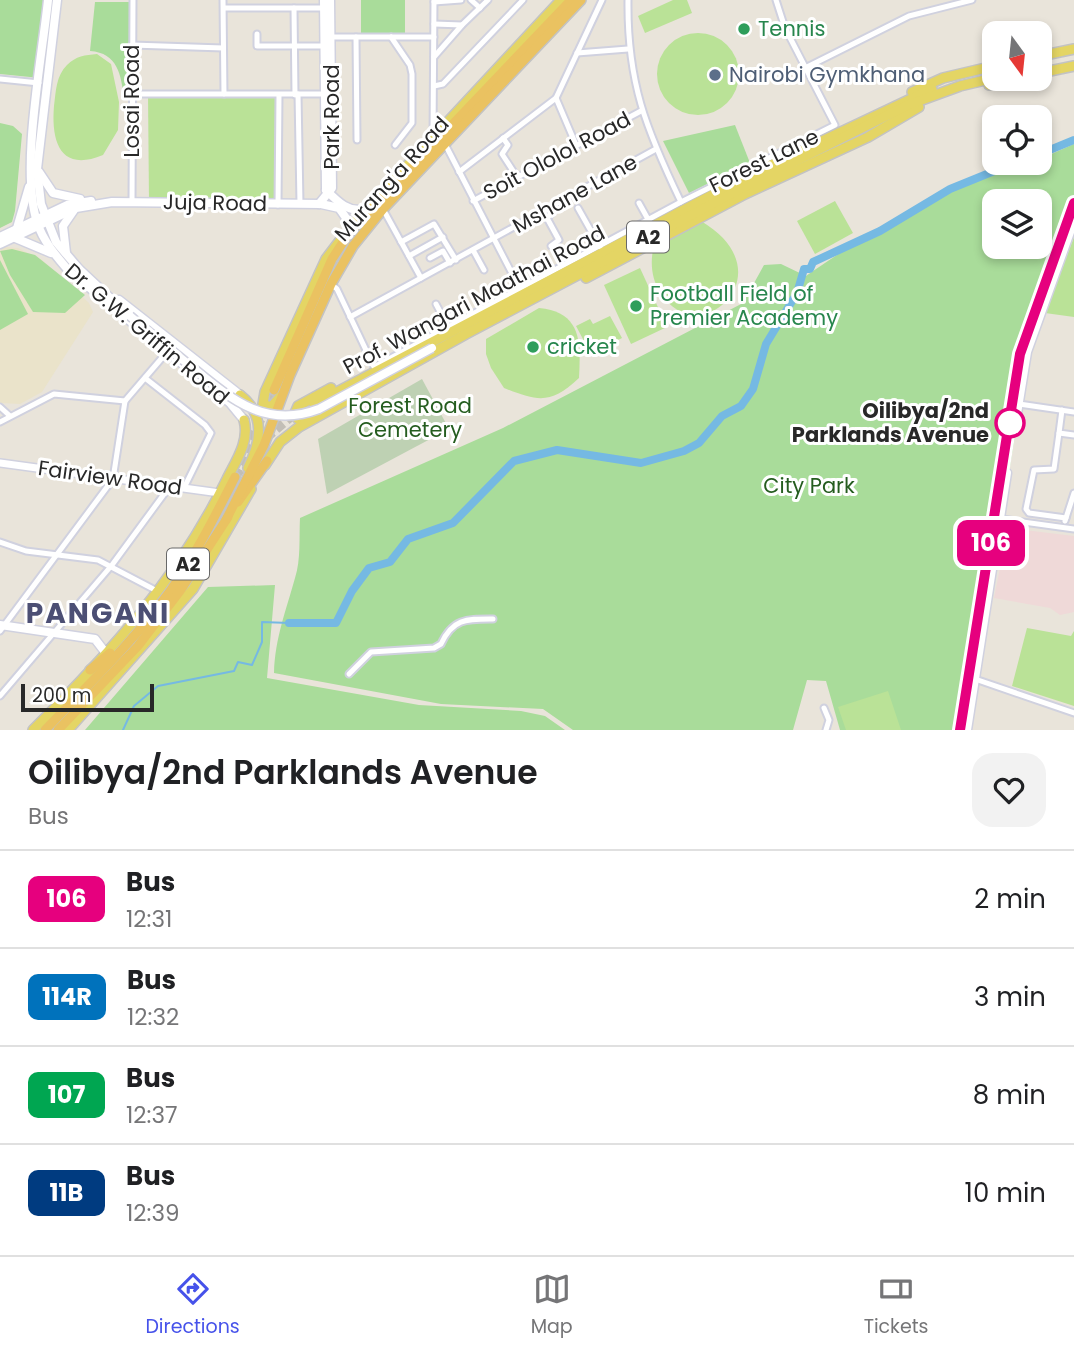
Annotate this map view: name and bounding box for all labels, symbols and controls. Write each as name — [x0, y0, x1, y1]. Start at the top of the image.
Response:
place label: Tennis — [758, 14, 825, 43]
marker: Tennis — [736, 21, 752, 37]
north arrow — [982, 21, 1052, 91]
map controls — [982, 21, 1052, 259]
street label: Losai Road — [117, 44, 146, 158]
place label: Nairobi Gymkhana — [729, 60, 925, 89]
street label: Park Road — [317, 64, 346, 170]
marker: Nairobi Gymkhana — [707, 67, 723, 83]
street label: Soit Ololol Road — [478, 104, 636, 207]
button: locate — [982, 105, 1052, 175]
street label: Murang'a Road — [328, 110, 456, 247]
street label: Forest Lane — [704, 121, 824, 200]
street label: Mshane Lane — [507, 147, 642, 240]
street label: Juja Road — [163, 187, 267, 218]
button: layers — [982, 189, 1052, 259]
street label: Prof. Wangari Maathai Road — [338, 218, 610, 381]
road number: A2 — [627, 221, 669, 252]
street label: Dr. G.W. Griffin Road — [59, 256, 236, 411]
place label: Football Field of Premier Academy — [650, 279, 838, 332]
marker: Football Field of Premier Academy — [628, 298, 644, 314]
place label: cricket — [547, 332, 617, 361]
marker: cricket — [525, 339, 541, 355]
park label: Forest Road Cemetery — [348, 391, 472, 444]
place label: Oilibya/2nd Parklands Avenue — [792, 396, 989, 449]
marker: Oilibya/2nd Parklands Avenue — [995, 408, 1025, 438]
street label: Fairview Road — [36, 453, 184, 502]
park label: City Park — [763, 471, 855, 500]
line badge: 106 — [951, 520, 1031, 566]
text: 106 — [971, 526, 1011, 559]
road number: A2 — [167, 548, 209, 580]
district label: PANGANI — [26, 594, 170, 633]
scale bar — [21, 681, 154, 713]
text: 200 m — [32, 682, 91, 709]
text: Oilibya/2nd Parklands Avenue — [28, 749, 538, 796]
button: heart — [972, 753, 1046, 827]
text: Bus — [28, 800, 69, 832]
text: Bus — [126, 864, 175, 900]
text: 2 min — [974, 881, 1046, 917]
text: 106 — [47, 882, 86, 915]
text: 12:31 — [126, 903, 172, 935]
text: Bus — [127, 962, 176, 998]
text: 3 min — [974, 979, 1046, 1015]
text: 114R — [42, 980, 92, 1013]
text: 12:32 — [127, 1001, 179, 1033]
text: Bus — [126, 1060, 175, 1096]
text: 8 min — [973, 1077, 1046, 1113]
text: 107 — [48, 1078, 85, 1111]
text: 12:37 — [126, 1099, 178, 1131]
text: Bus — [126, 1158, 175, 1194]
text: 10 min — [965, 1175, 1046, 1211]
text: 11B — [50, 1176, 83, 1209]
text: 12:39 — [126, 1197, 180, 1229]
tab: Directions — [145, 1270, 240, 1341]
tab: Map — [531, 1270, 573, 1341]
tab: Tickets — [864, 1270, 929, 1341]

